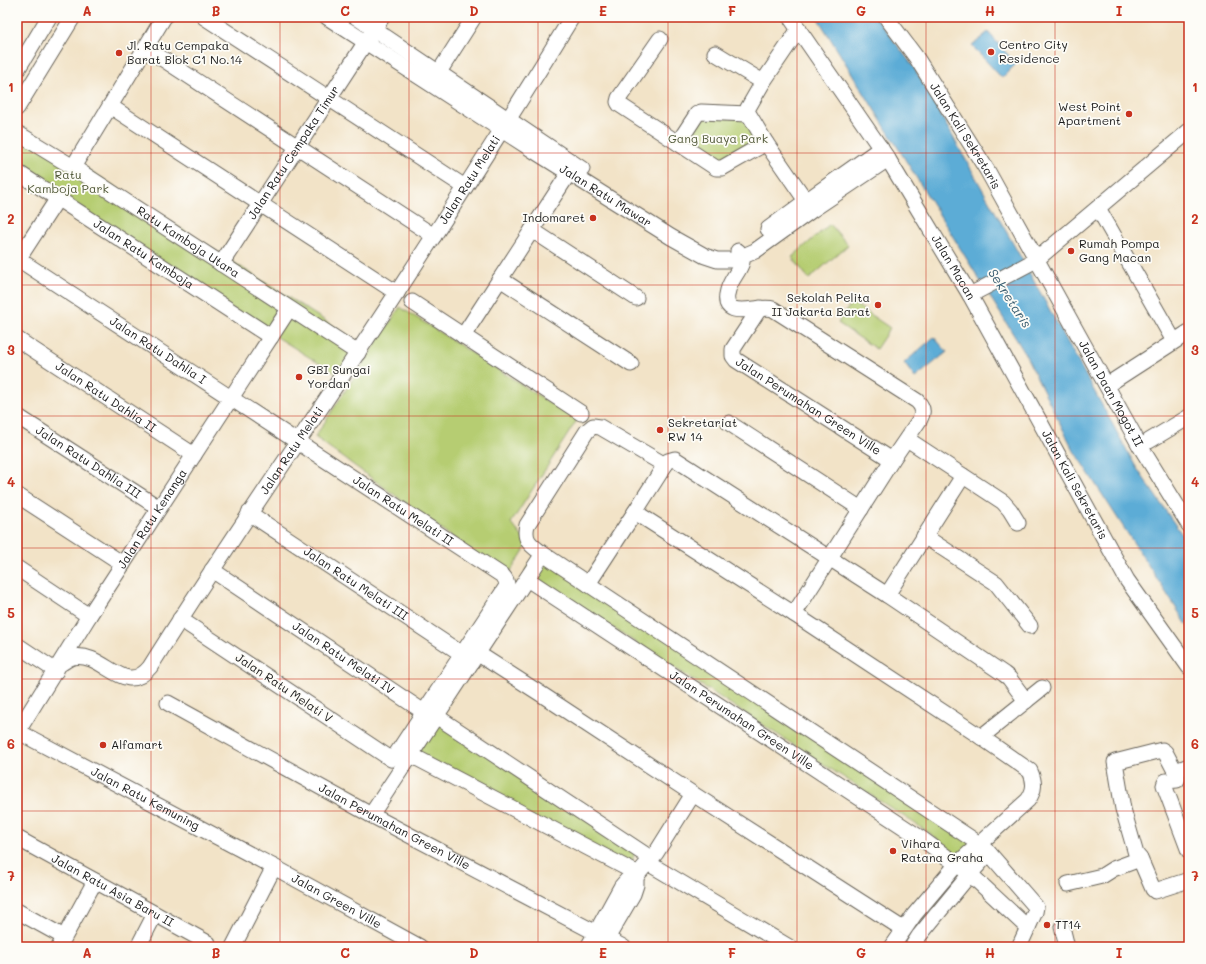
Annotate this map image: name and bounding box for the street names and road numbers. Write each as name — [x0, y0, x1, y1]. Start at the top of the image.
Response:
street label: Jalan Kali Sekretaris — [927, 79, 1005, 192]
street label: Jalan Ratu Cempaka Timur — [243, 82, 342, 222]
street label: Jalan Ratu Melati — [435, 132, 503, 227]
street label: Jalan Ratu Mawar — [557, 160, 655, 230]
street label: Ratu Kamboja Utara — [134, 202, 243, 281]
street label: Jalan Ratu Kamboja — [91, 215, 197, 292]
street label: Jalan Macan — [928, 231, 980, 302]
street label: Jalan Ratu Dahlia I — [107, 312, 209, 387]
street label: Jalan Daan Mogot II — [1076, 337, 1148, 449]
street label: Jalan Perumahan Green Ville — [733, 353, 885, 458]
street label: Jalan Ratu Dahlia II — [53, 357, 160, 435]
street label: Jalan Ratu Melati — [256, 403, 326, 497]
street label: Jalan Ratu Dahlia III — [33, 421, 145, 501]
street label: Jalan Kali Sekretaris — [1039, 427, 1112, 542]
street label: Jalan Ratu Kenanga — [113, 465, 190, 571]
street label: Jalan Ratu Melati II — [350, 471, 457, 548]
street label: Jalan Ratu Melati III — [301, 542, 412, 623]
street label: Jalan Ratu Melati IV — [290, 617, 398, 697]
street label: Jalan Ratu Melati V — [233, 649, 336, 726]
street label: Jalan Perumahan Green Ville — [667, 666, 817, 773]
street label: Jalan Ratu Kemuning — [88, 763, 203, 833]
street label: Jalan Perumahan Green Ville — [316, 779, 473, 873]
street label: Jalan Ratu Asia Baru II — [49, 850, 177, 930]
street label: Jalan Green Ville — [289, 869, 385, 931]

